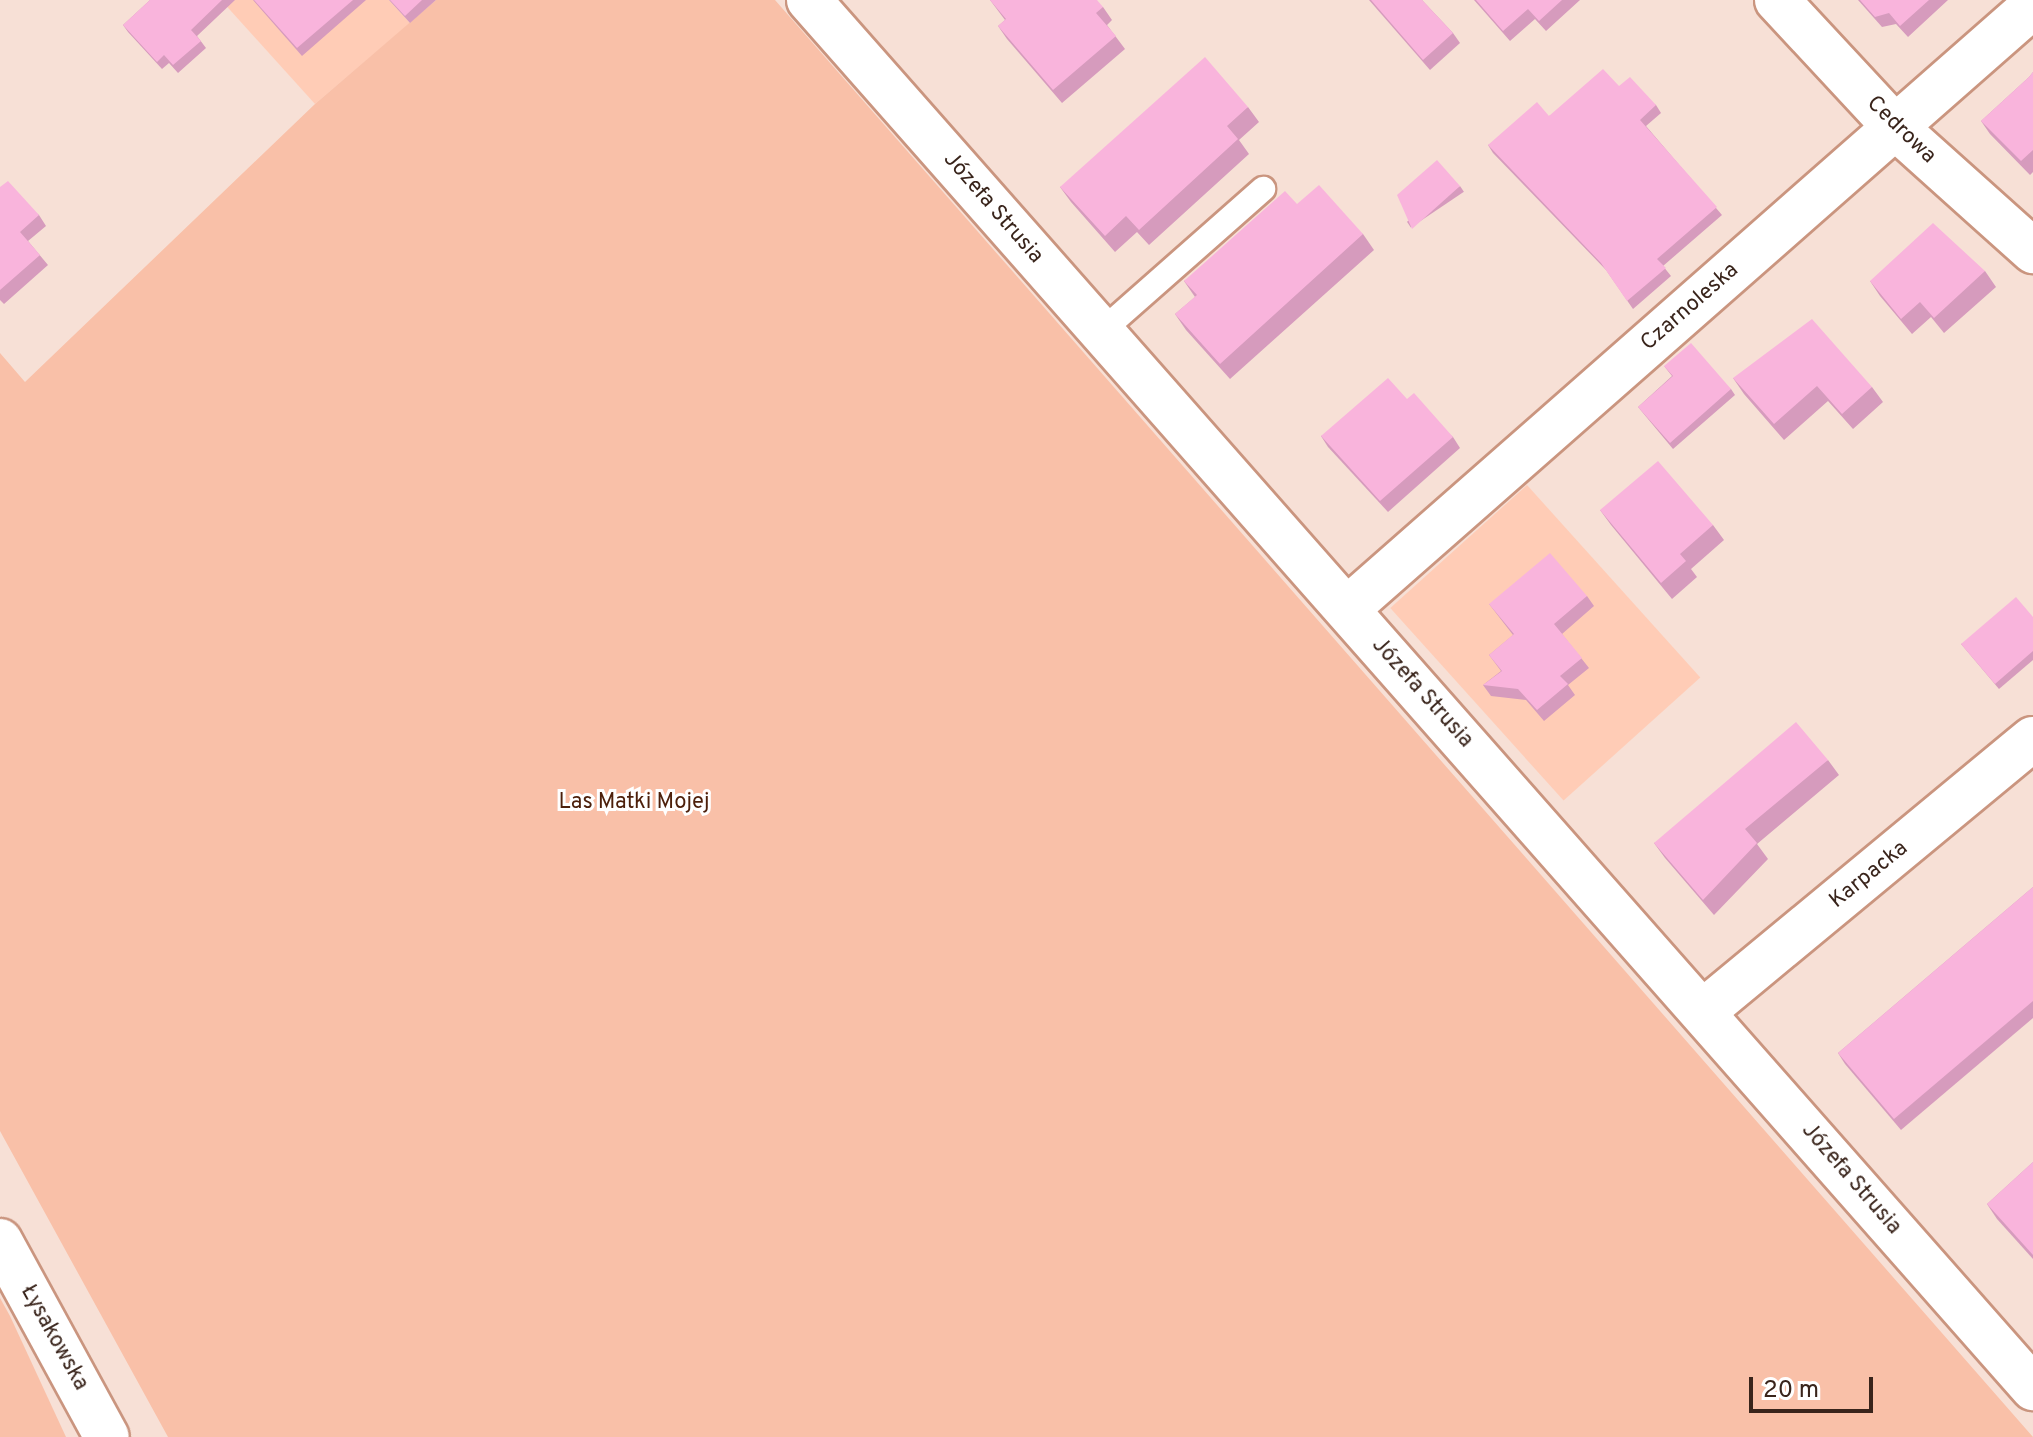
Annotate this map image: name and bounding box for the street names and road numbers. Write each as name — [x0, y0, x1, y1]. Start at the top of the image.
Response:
street label: Cedrowa — [1861, 91, 1941, 169]
street label: Józefa Strusia — [937, 147, 1049, 269]
street label: Czarnoleska — [1636, 257, 1744, 357]
street label: Józefa Strusia — [1366, 632, 1478, 754]
street label: Karpacka — [1825, 836, 1913, 914]
street label: Józefa Strusia — [1795, 1118, 1907, 1240]
street label: Łysakowska — [14, 1281, 94, 1395]

